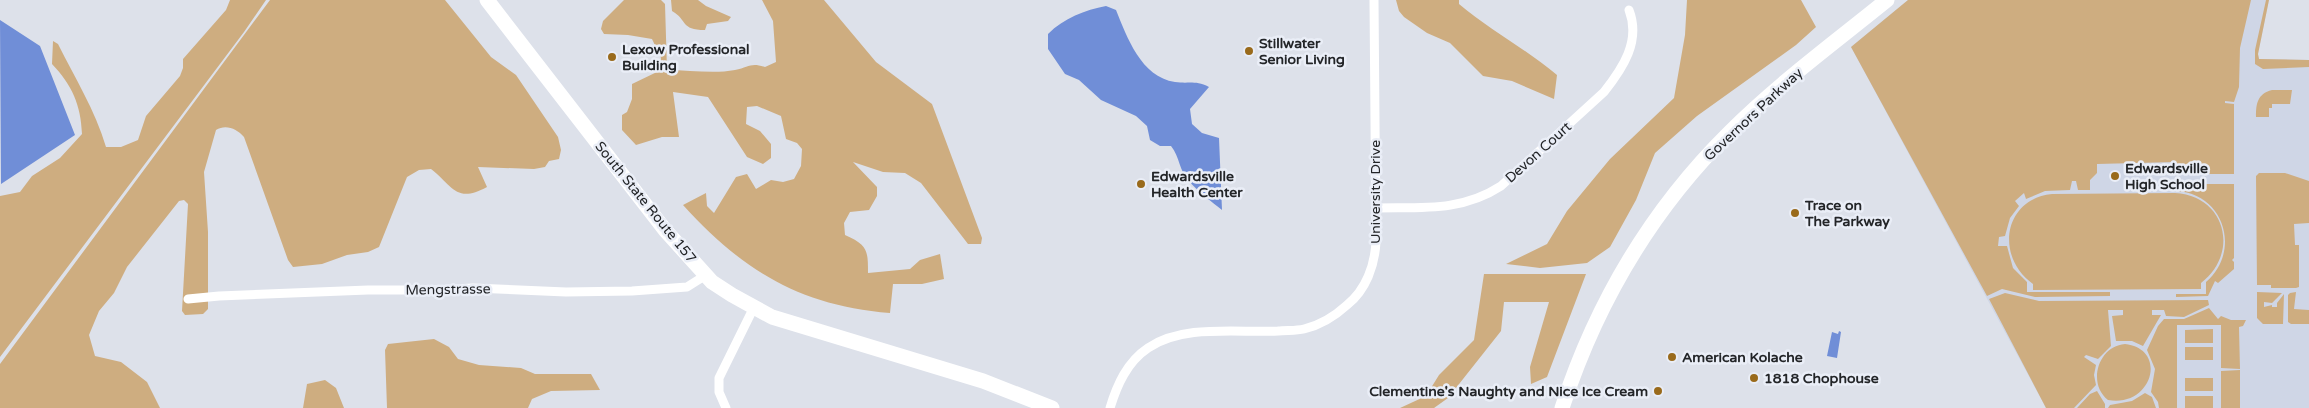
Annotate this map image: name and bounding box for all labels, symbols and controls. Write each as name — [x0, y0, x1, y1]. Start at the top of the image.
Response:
place label: Stillwater Senior Living — [1259, 35, 1345, 68]
place label: Lexow Professional Building — [622, 41, 750, 74]
marker: Stillwater Senior Living — [1243, 45, 1255, 57]
marker: Lexow Professional Building — [606, 51, 618, 63]
street label: Governors Parkway — [1701, 64, 1806, 164]
street label: Devon Court — [1502, 118, 1575, 187]
street label: South State Route 157 — [591, 138, 700, 267]
street label: University Drive — [1367, 140, 1384, 244]
place label: Edwardsville High School — [2125, 160, 2208, 193]
place label: Edwardsville Health Center — [1151, 168, 1243, 201]
marker: Edwardsville High School — [2109, 170, 2121, 182]
marker: Edwardsville Health Center — [1135, 178, 1147, 190]
place label: Trace on The Parkway — [1804, 197, 1890, 230]
marker: Trace on The Parkway — [1789, 207, 1801, 219]
street label: Mengstrasse — [405, 280, 491, 299]
place label: American Kolache — [1682, 349, 1803, 366]
marker: American Kolache — [1666, 351, 1678, 363]
place label: 1818 Chophouse — [1764, 370, 1879, 387]
marker: 1818 Chophouse — [1748, 372, 1760, 384]
place label: Clementine's Naughty and Nice Ice Cream — [1369, 383, 1648, 400]
marker: Clementine's Naughty and Nice Ice Cream — [1652, 385, 1664, 397]

